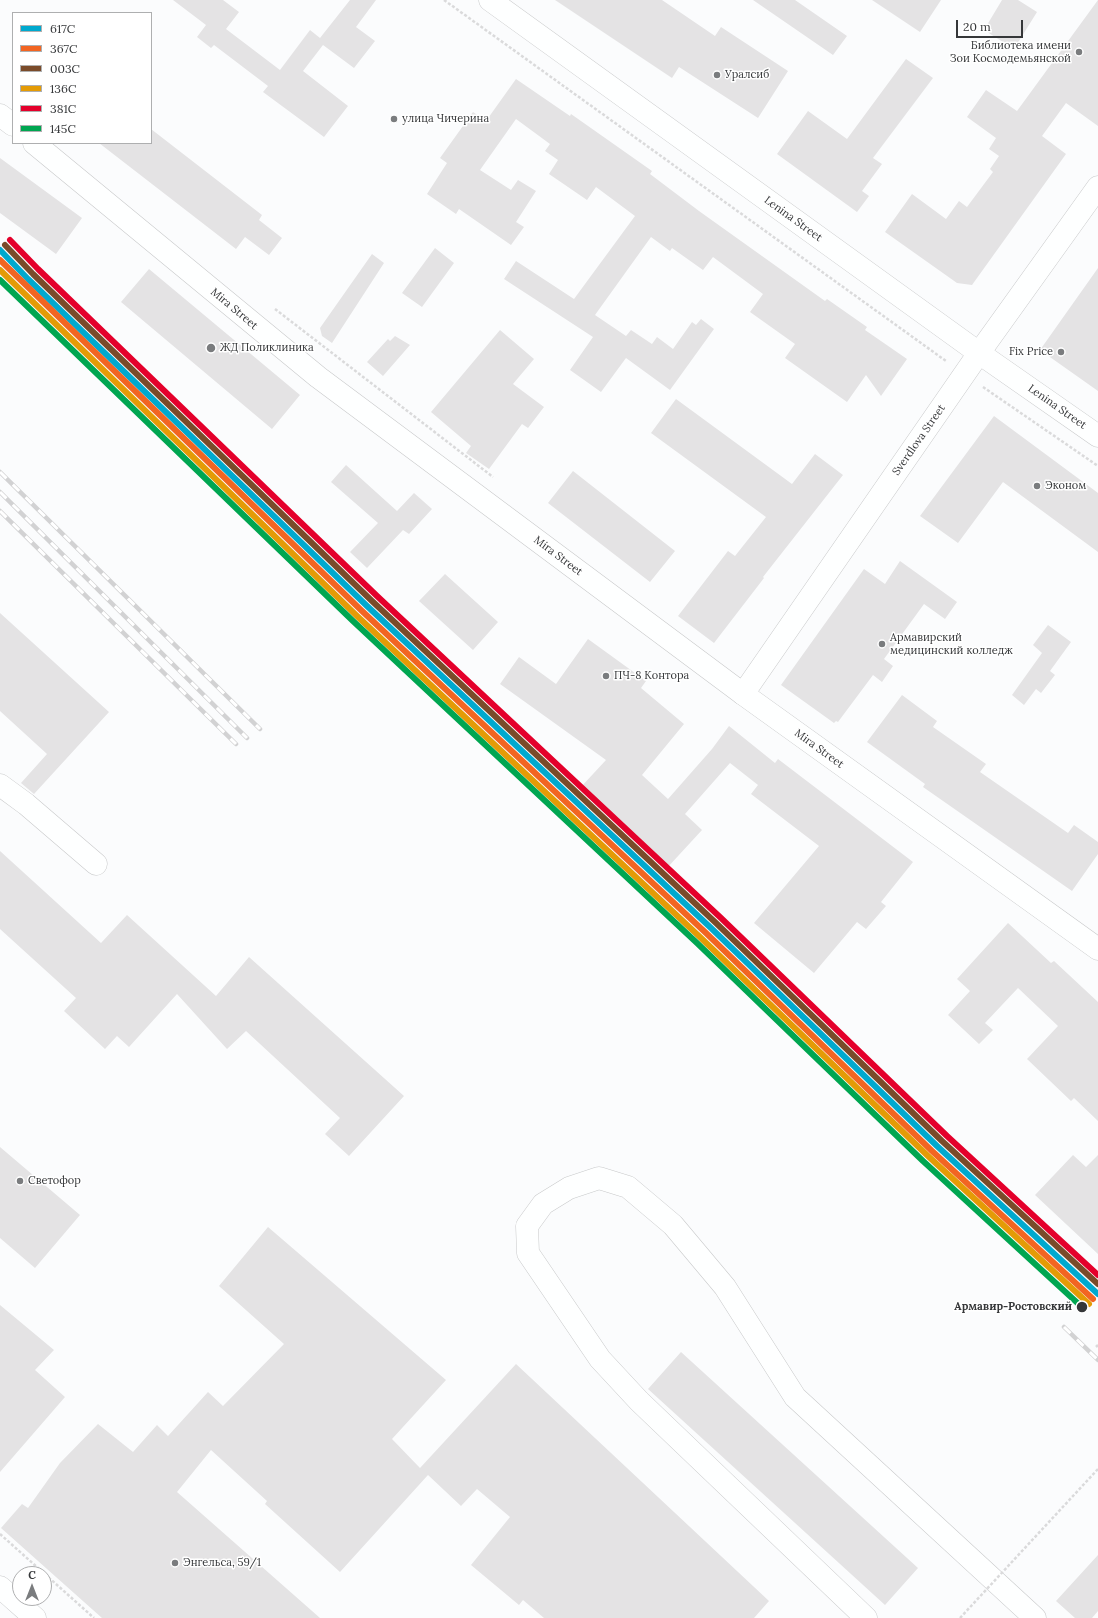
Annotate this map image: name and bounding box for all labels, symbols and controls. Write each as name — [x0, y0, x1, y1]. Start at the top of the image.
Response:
legend — [12, 12, 152, 144]
scale bar — [958, 12, 1025, 38]
text: 20 m — [963, 19, 991, 34]
text: 617C — [50, 21, 75, 36]
place label: Библиотека имени Зои Космодемьянской — [950, 39, 1071, 65]
text: 367С — [50, 41, 77, 56]
marker: Библиотека имени Зои Космодемьянской — [1074, 47, 1084, 57]
text: 003С — [50, 61, 80, 76]
place label: Уралсиб — [725, 68, 769, 82]
marker: Уралсиб — [712, 70, 722, 80]
text: 136С — [50, 81, 76, 96]
text: 381С — [50, 101, 76, 116]
place label: улица Чичерина — [402, 112, 489, 126]
marker: улица Чичерина — [389, 114, 399, 124]
text: 145С — [50, 121, 76, 136]
street label: Lenina Street — [761, 194, 825, 244]
street label: Mira Street — [208, 285, 260, 333]
place label: ЖД Поликлиника — [220, 341, 314, 355]
marker: ЖД Поликлиника — [205, 342, 217, 354]
place label: Fix Price — [1009, 345, 1053, 359]
marker: Fix Price — [1056, 347, 1066, 357]
street label: Lenina Street — [1025, 382, 1089, 432]
street label: Sverdlova Street — [890, 402, 948, 478]
place label: Эконом — [1045, 479, 1086, 493]
marker: Эконом — [1032, 481, 1042, 491]
street label: Mira Street — [531, 533, 585, 579]
place label: Армавирский медицинский колледж — [890, 631, 1013, 657]
marker: Армавирский медицинский колледж — [877, 639, 887, 649]
place label: ПЧ-8 Контора — [614, 669, 689, 683]
marker: ПЧ-8 Контора — [601, 671, 611, 681]
street label: Mira Street — [792, 727, 846, 771]
place label: Светофор — [28, 1174, 81, 1188]
marker: Светофор — [15, 1176, 25, 1186]
place label: Армавир-Ростовский — [954, 1300, 1072, 1314]
marker: Армавир-Ростовский — [1075, 1300, 1089, 1314]
place label: Энгельса, 59/1 — [183, 1556, 261, 1570]
marker: Энгельса, 59/1 — [170, 1558, 180, 1568]
north arrow — [12, 1566, 52, 1606]
text: С — [28, 1568, 36, 1582]

